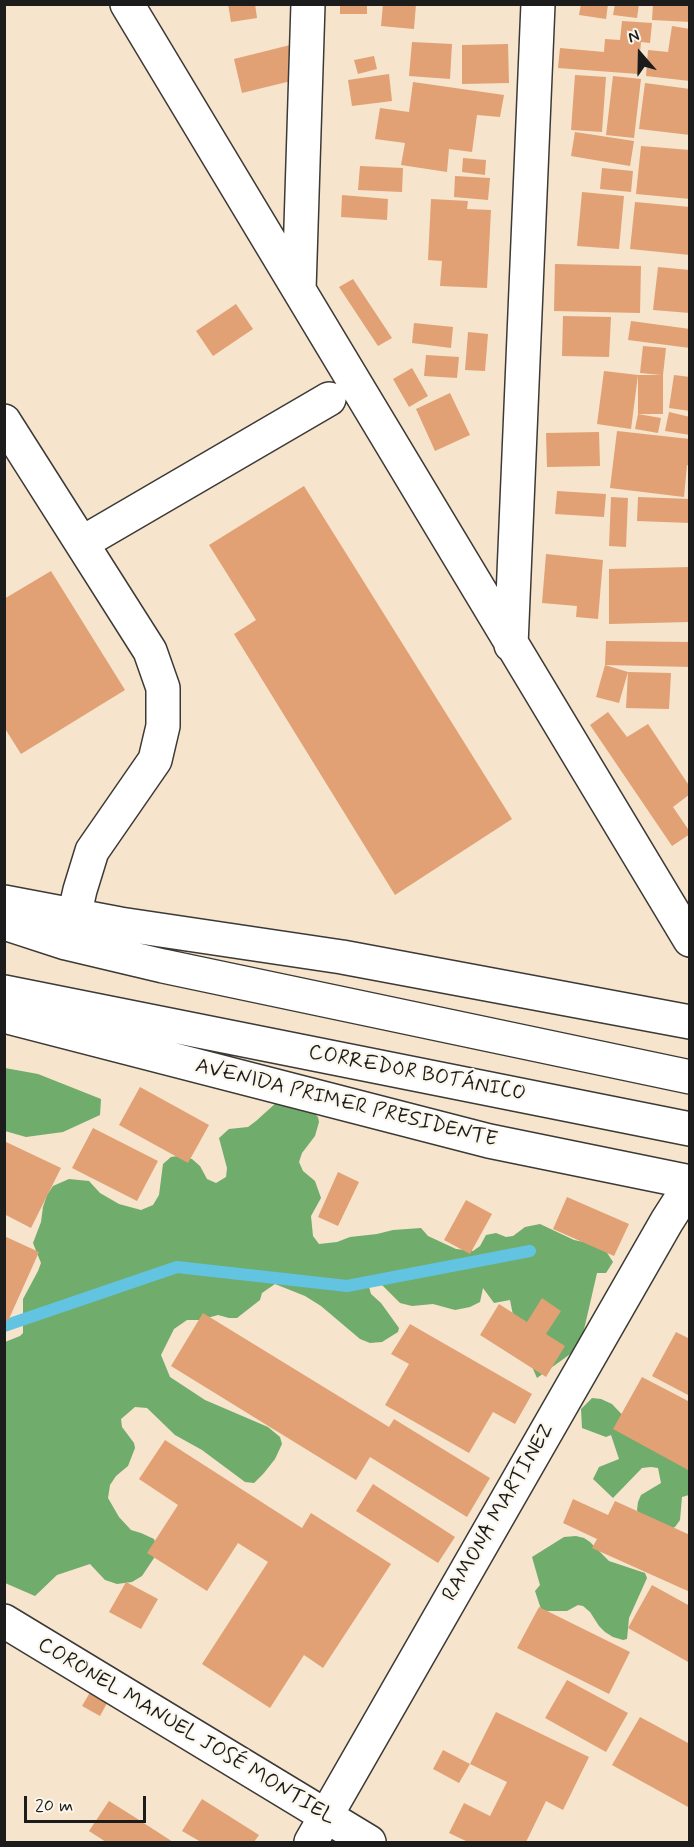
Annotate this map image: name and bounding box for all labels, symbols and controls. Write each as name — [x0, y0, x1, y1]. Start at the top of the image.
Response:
north arrow — [610, 24, 670, 84]
text: N — [625, 25, 642, 48]
street label: CORREDOR BOTÁNICO — [306, 1041, 528, 1107]
street label: AVENIDA PRIMER PRESIDENTE — [192, 1054, 500, 1154]
street label: RAMONA MARTINEZ — [438, 1420, 560, 1606]
street label: CORONEL MANUEL JOSÉ MONTIEL — [33, 1633, 339, 1831]
scale bar — [27, 1784, 148, 1822]
text: 20 m — [35, 1794, 73, 1818]

